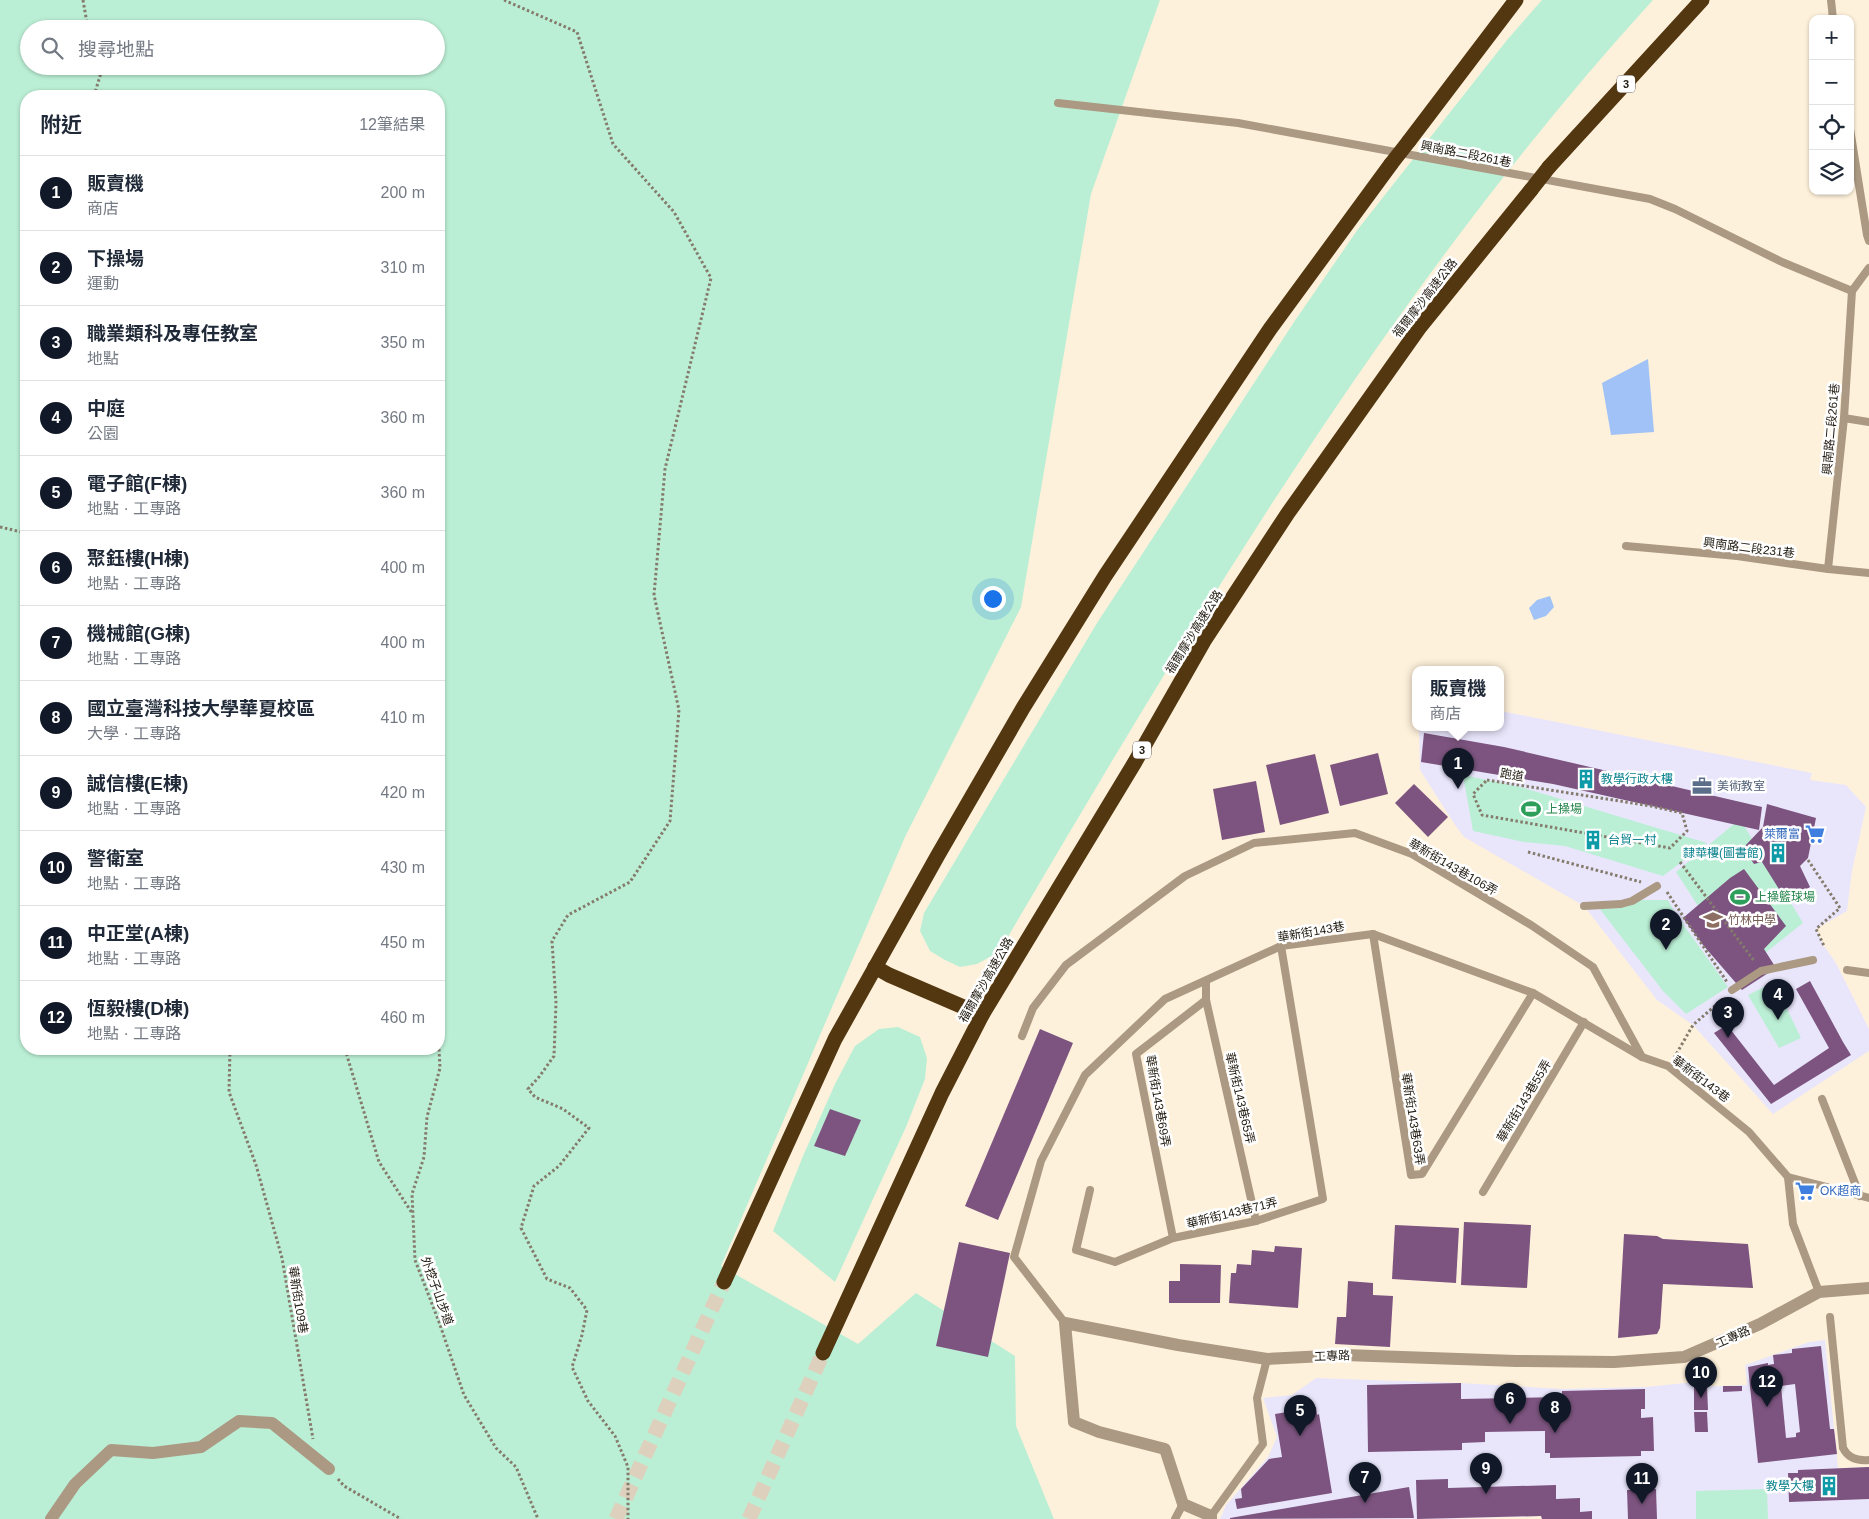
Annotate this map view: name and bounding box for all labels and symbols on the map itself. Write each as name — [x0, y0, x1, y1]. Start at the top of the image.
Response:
road number: 3 — [1617, 76, 1635, 92]
street label: 興南路二段261巷 — [1419, 138, 1513, 170]
street label: 福爾摩沙高速公路 — [1390, 256, 1460, 340]
street label: 興南路二段261巷 — [1820, 383, 1842, 475]
street label: 興南路二段231巷 — [1702, 535, 1796, 561]
your location — [980, 586, 1006, 612]
street label: 福爾摩沙高速公路 — [1163, 588, 1225, 676]
road number: 3 — [1133, 742, 1151, 758]
pin: 1 — [1442, 748, 1474, 789]
street label: 跑道 — [1499, 766, 1525, 784]
building icon: 教學行政大樓 — [1575, 768, 1597, 790]
place label: 教學行政大樓 — [1601, 772, 1673, 786]
office icon: 美術教室 — [1691, 775, 1713, 797]
place label: 美術教室 — [1717, 779, 1765, 793]
sports icon: 上操場 — [1520, 798, 1542, 820]
place label: 上操場 — [1546, 802, 1582, 816]
supermarket icon: 萊爾富 — [1804, 823, 1826, 845]
place label: 萊爾富 — [1764, 827, 1800, 841]
building icon: 台貿一村 — [1582, 829, 1604, 851]
place label: 台貿一村 — [1608, 833, 1657, 847]
street label: 華新街143巷106弄 — [1406, 836, 1500, 898]
building icon: 隸華樓(圖書館) — [1767, 842, 1789, 864]
place label: 隸華樓(圖書館) — [1683, 846, 1763, 860]
sports icon: 上操籃球場 — [1729, 886, 1751, 908]
place label: 上操籃球場 — [1755, 890, 1815, 904]
pin: 2 — [1650, 909, 1682, 950]
school or university icon: 竹林中學 — [1702, 909, 1724, 931]
place label: 竹林中學 — [1728, 913, 1776, 927]
street label: 華新街143巷 — [1276, 919, 1346, 945]
street label: 福爾摩沙高速公路 — [956, 935, 1016, 1025]
pin: 4 — [1762, 979, 1794, 1020]
pin: 3 — [1712, 997, 1744, 1038]
street label: 華新街143巷65弄 — [1223, 1051, 1257, 1145]
street label: 華新街143巷 — [1670, 1053, 1732, 1105]
street label: 華新街143巷69弄 — [1143, 1054, 1173, 1148]
street label: 華新街143巷55弄 — [1494, 1057, 1554, 1145]
street label: 華新街143巷63弄 — [1399, 1072, 1427, 1166]
supermarket icon: OK超商 — [1794, 1180, 1816, 1202]
place label: OK超商 — [1820, 1184, 1861, 1198]
street label: 華新街143巷71弄 — [1185, 1195, 1279, 1231]
street label: 外挖子山步道 — [418, 1255, 456, 1327]
street label: 華新街109巷 — [286, 1265, 310, 1335]
street label: 工專路 — [1714, 1323, 1752, 1351]
street label: 工專路 — [1314, 1348, 1350, 1364]
pin: 10 — [1685, 1357, 1717, 1398]
pin: 12 — [1751, 1366, 1783, 1407]
pin: 6 — [1494, 1383, 1526, 1424]
pin: 8 — [1539, 1392, 1571, 1433]
pin: 5 — [1284, 1395, 1316, 1436]
pin: 9 — [1470, 1453, 1502, 1494]
pin: 7 — [1349, 1462, 1381, 1503]
pin: 11 — [1626, 1463, 1658, 1504]
building icon: 教學大樓 — [1818, 1475, 1840, 1497]
place label: 教學大樓 — [1766, 1479, 1814, 1493]

